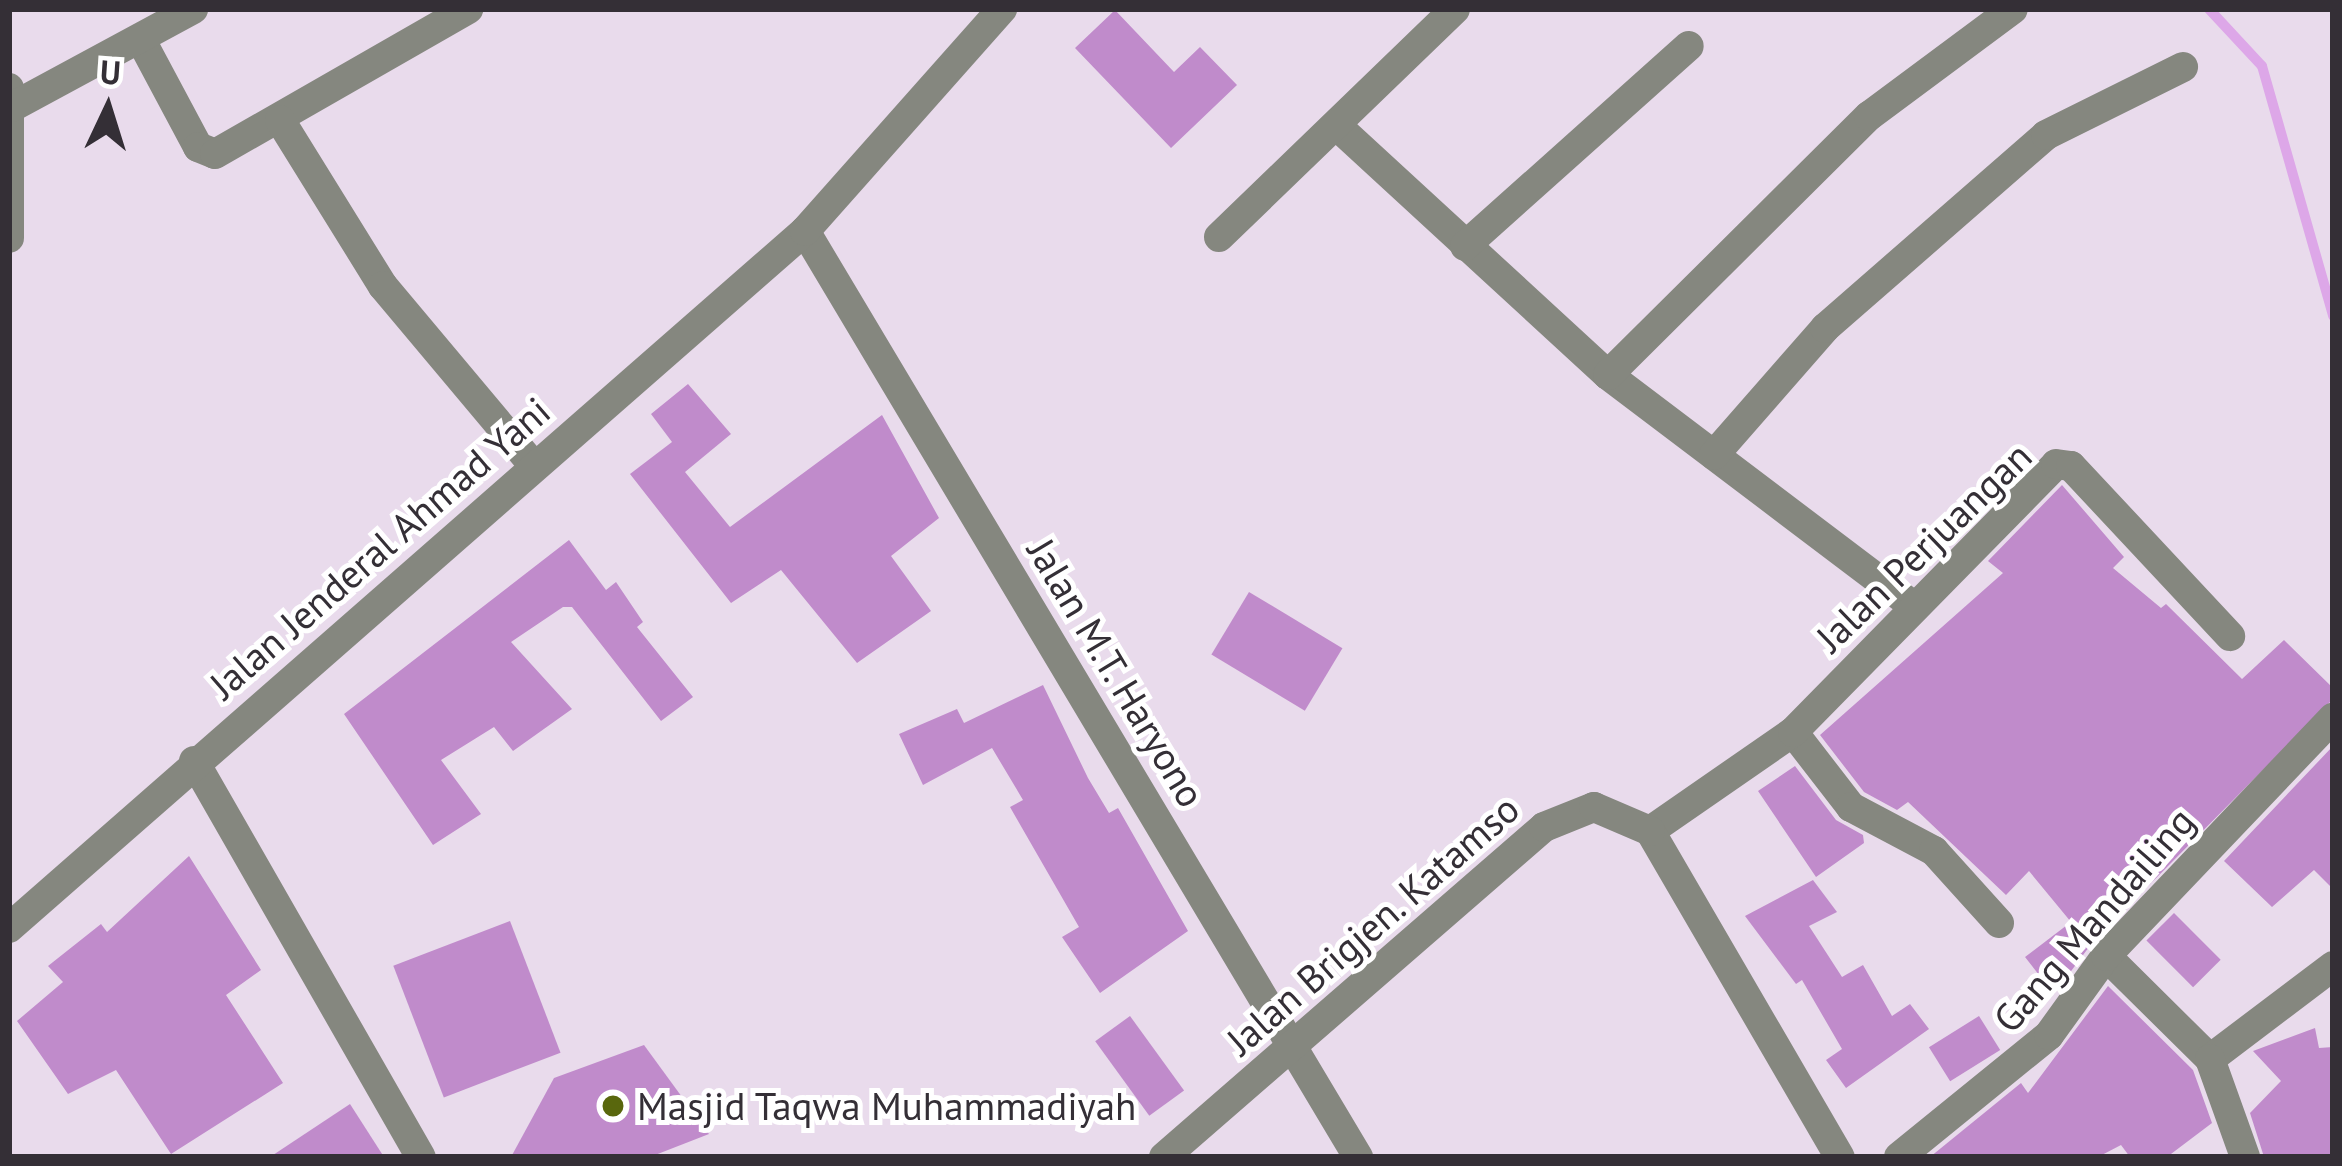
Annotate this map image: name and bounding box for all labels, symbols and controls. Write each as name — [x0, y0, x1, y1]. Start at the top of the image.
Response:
north arrow — [48, 48, 168, 168]
text: U — [99, 49, 122, 94]
street label: Jalan Jenderal Ahmad Yani — [200, 387, 560, 709]
street label: Jalan Perjuangan — [1807, 433, 2041, 661]
street label: Jalan M.T. Haryono — [1017, 529, 1215, 817]
street label: Jalan Brigjen. Katamso — [1216, 784, 1530, 1066]
street label: Gang Mandailing — [1984, 798, 2204, 1042]
place label: Masjid Taqwa Muhammadiyah — [637, 1083, 1138, 1129]
marker: Masjid Taqwa Muhammadiyah — [600, 1093, 626, 1119]

